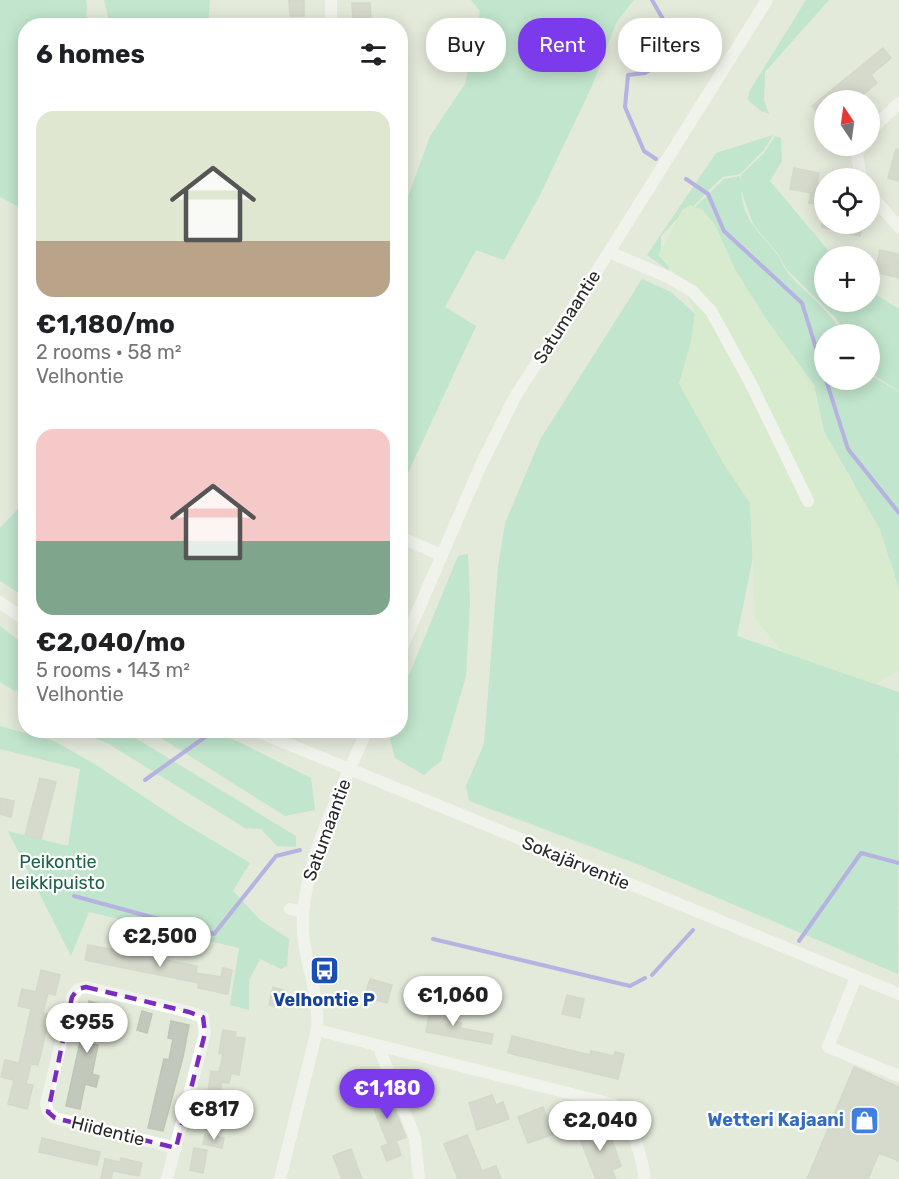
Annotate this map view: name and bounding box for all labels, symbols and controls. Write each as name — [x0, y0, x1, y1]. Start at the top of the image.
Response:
chip: Buy — [426, 18, 506, 72]
chip: Rent — [518, 18, 606, 72]
chip: Filters — [618, 18, 722, 72]
icon: filters — [357, 38, 390, 71]
text: 6 homes — [36, 39, 145, 70]
north arrow — [814, 90, 880, 156]
map controls — [814, 90, 880, 390]
icon: home — [159, 150, 267, 258]
button: locate — [814, 168, 880, 234]
button: + — [814, 246, 880, 312]
street label: Satumaantie — [529, 266, 605, 368]
text: €1,180/mo — [36, 309, 175, 340]
button: − — [814, 324, 880, 390]
text: 2 rooms · 58 m² — [36, 340, 182, 364]
text: Velhontie — [36, 364, 124, 388]
icon: home — [159, 468, 267, 576]
text: €2,040/mo — [36, 627, 185, 658]
text: 5 rooms · 143 m² — [36, 658, 190, 682]
text: Velhontie — [36, 682, 124, 706]
street label: Satumaantie — [298, 776, 356, 884]
street label: Sokajärventie — [519, 831, 633, 895]
park label: Peikontie leikkipuisto — [11, 851, 105, 894]
pin: €2,500 — [111, 917, 209, 968]
text: €2,500 — [123, 924, 197, 948]
bus stop icon: Velhontie P — [308, 955, 340, 987]
pin: €1,060 — [404, 976, 502, 1027]
text: €1,060 — [417, 983, 489, 1007]
place label: Velhontie P — [273, 989, 375, 1011]
pin: €955 — [51, 1003, 123, 1054]
text: €955 — [60, 1010, 114, 1034]
pin: €1,180 — [338, 1069, 436, 1120]
text: €1,180 — [354, 1076, 420, 1100]
pin: €817 — [178, 1090, 250, 1141]
text: €817 — [189, 1097, 239, 1121]
pin: €2,040 — [551, 1101, 649, 1152]
shop icon: Wetteri Kajaani — [849, 1104, 881, 1136]
text: €2,040 — [563, 1108, 637, 1132]
place label: Wetteri Kajaani — [708, 1109, 844, 1131]
street label: Hiidentie — [69, 1111, 147, 1151]

